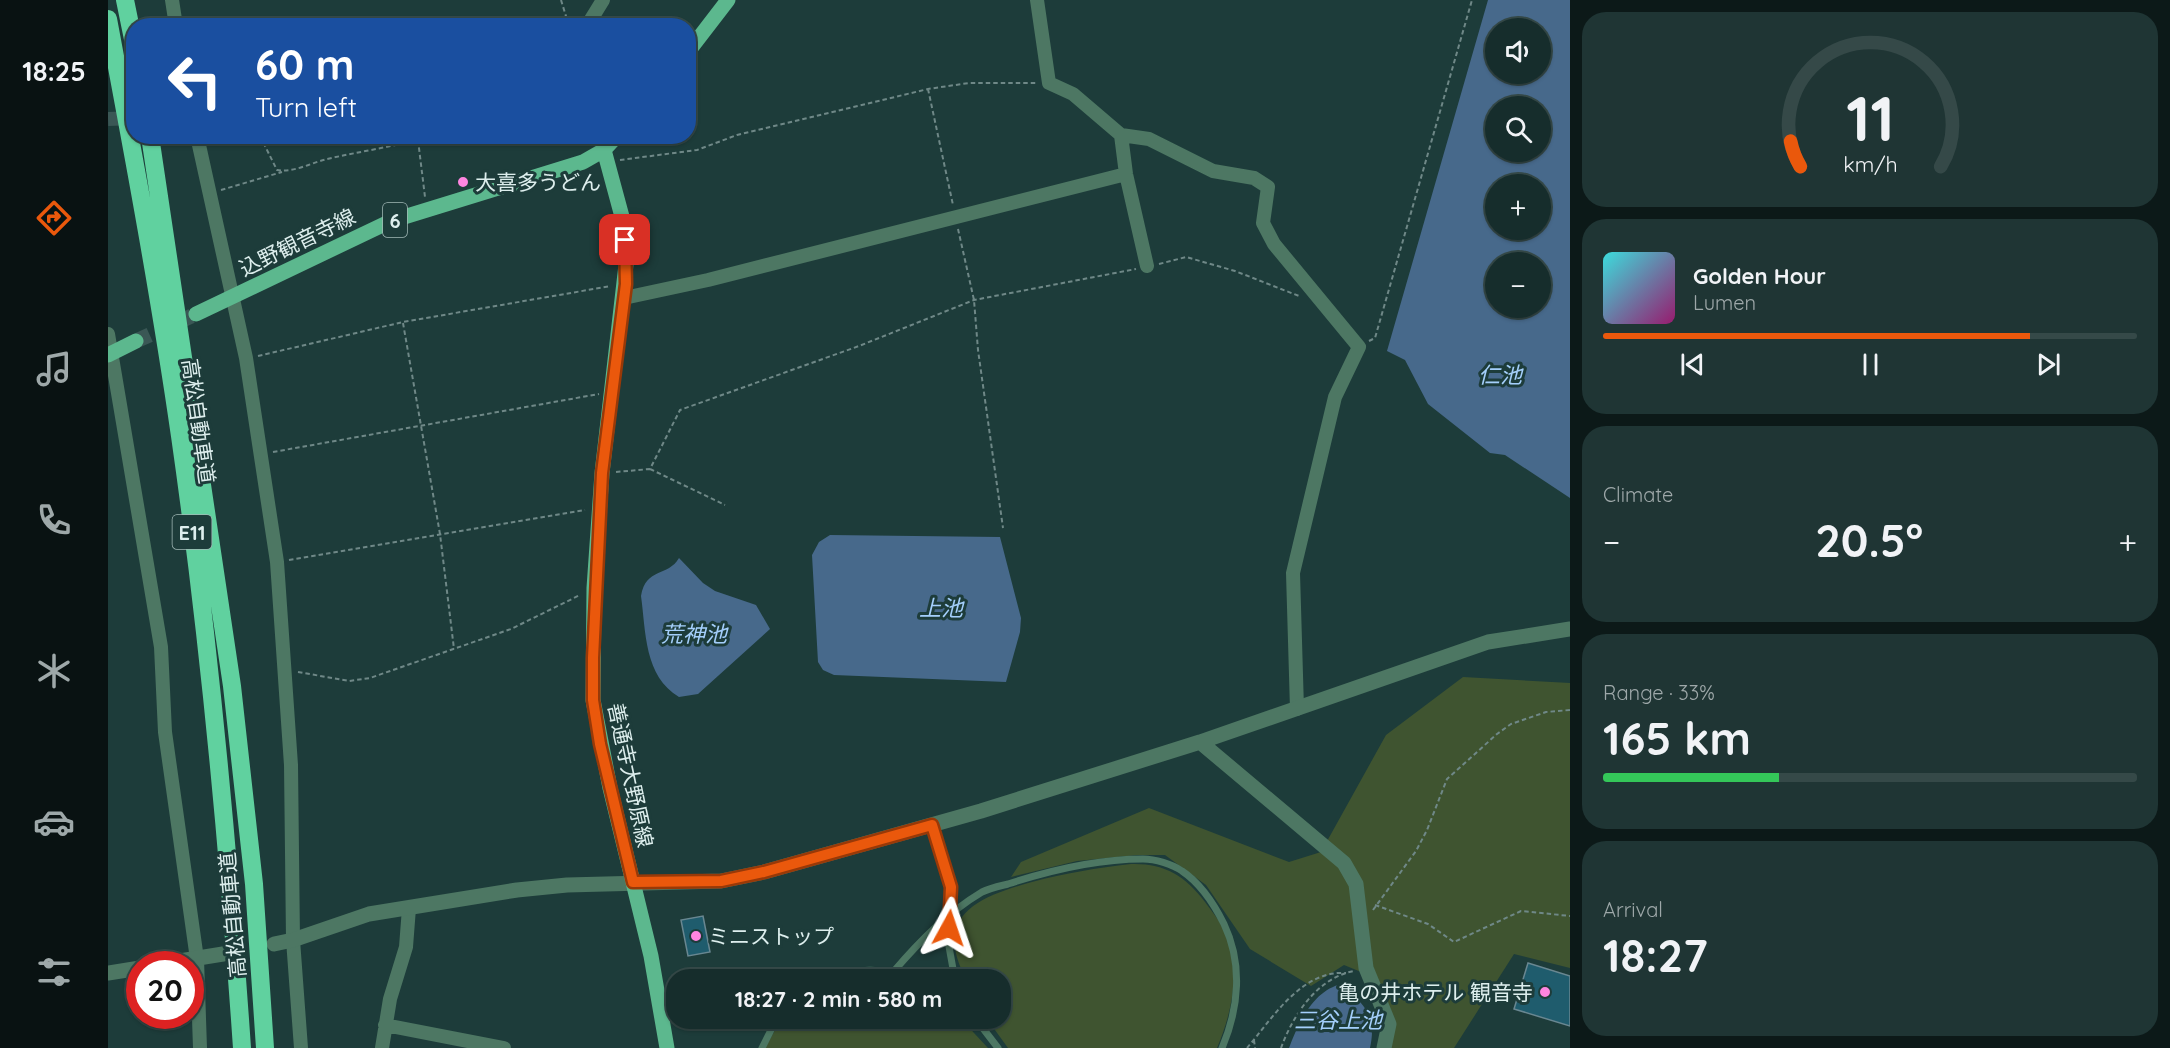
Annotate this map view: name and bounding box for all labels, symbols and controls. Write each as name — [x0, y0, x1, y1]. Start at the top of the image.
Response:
map controls — [1485, 18, 1551, 318]
button: sound — [1485, 18, 1551, 84]
text: 60 m — [255, 38, 355, 91]
icon: left — [156, 42, 234, 120]
text: 18:25 — [22, 54, 86, 88]
text: 11 — [1846, 79, 1894, 157]
text: Turn left — [255, 90, 357, 124]
button: search — [1485, 96, 1551, 162]
text: km/h — [1843, 151, 1897, 177]
place label: 大喜多うどん — [475, 169, 601, 195]
button: + — [1485, 174, 1551, 240]
marker: 大喜多うどん — [456, 175, 470, 189]
icon: directions — [33, 197, 75, 239]
street label: 込野観音寺線 — [235, 203, 359, 281]
road number: 6 — [383, 203, 407, 237]
pin — [599, 214, 650, 265]
icon: arrive — [608, 223, 641, 256]
button: − — [1485, 252, 1551, 318]
text: Golden Hour — [1693, 262, 1826, 290]
text: Lumen — [1693, 290, 1756, 315]
icon: music — [33, 348, 75, 390]
icon: previous — [1676, 348, 1709, 381]
icon: pause — [1854, 348, 1887, 381]
icon: next — [2032, 348, 2065, 381]
street label: 高松自動車道 — [177, 357, 221, 485]
water label: 仁池 — [1478, 361, 1524, 389]
text: Climate — [1603, 482, 1673, 507]
icon: phone — [33, 499, 75, 541]
text: 20.5° — [1815, 512, 1923, 568]
road number: E11 — [172, 515, 212, 549]
text: − — [1603, 521, 1620, 562]
text: + — [2118, 521, 2137, 562]
water label: 上池 — [919, 594, 965, 622]
water label: 荒神池 — [661, 620, 729, 648]
icon: climate — [33, 650, 75, 692]
text: Range · 33% — [1603, 680, 1715, 705]
street label: 善通寺大野原線 — [603, 700, 659, 850]
text: 165 km — [1603, 710, 1751, 766]
icon: car — [33, 801, 75, 843]
street label: 高松自動車道 — [214, 851, 250, 979]
position arrow — [917, 896, 981, 960]
text: Arrival — [1603, 897, 1663, 922]
place label: ミニストップ — [708, 923, 834, 949]
text: 18:27 — [1603, 927, 1708, 983]
marker: ミニストップ — [689, 929, 703, 943]
icon: filters — [33, 951, 75, 993]
speed limit sign: 20 — [126, 951, 204, 1029]
place label: 亀の井ホテル 観音寺 — [1338, 979, 1533, 1005]
text: 18:27 · 2 min · 580 m — [735, 985, 942, 1013]
marker: 亀の井ホテル 観音寺 — [1538, 985, 1552, 999]
water label: 三谷上池 — [1294, 1006, 1384, 1034]

